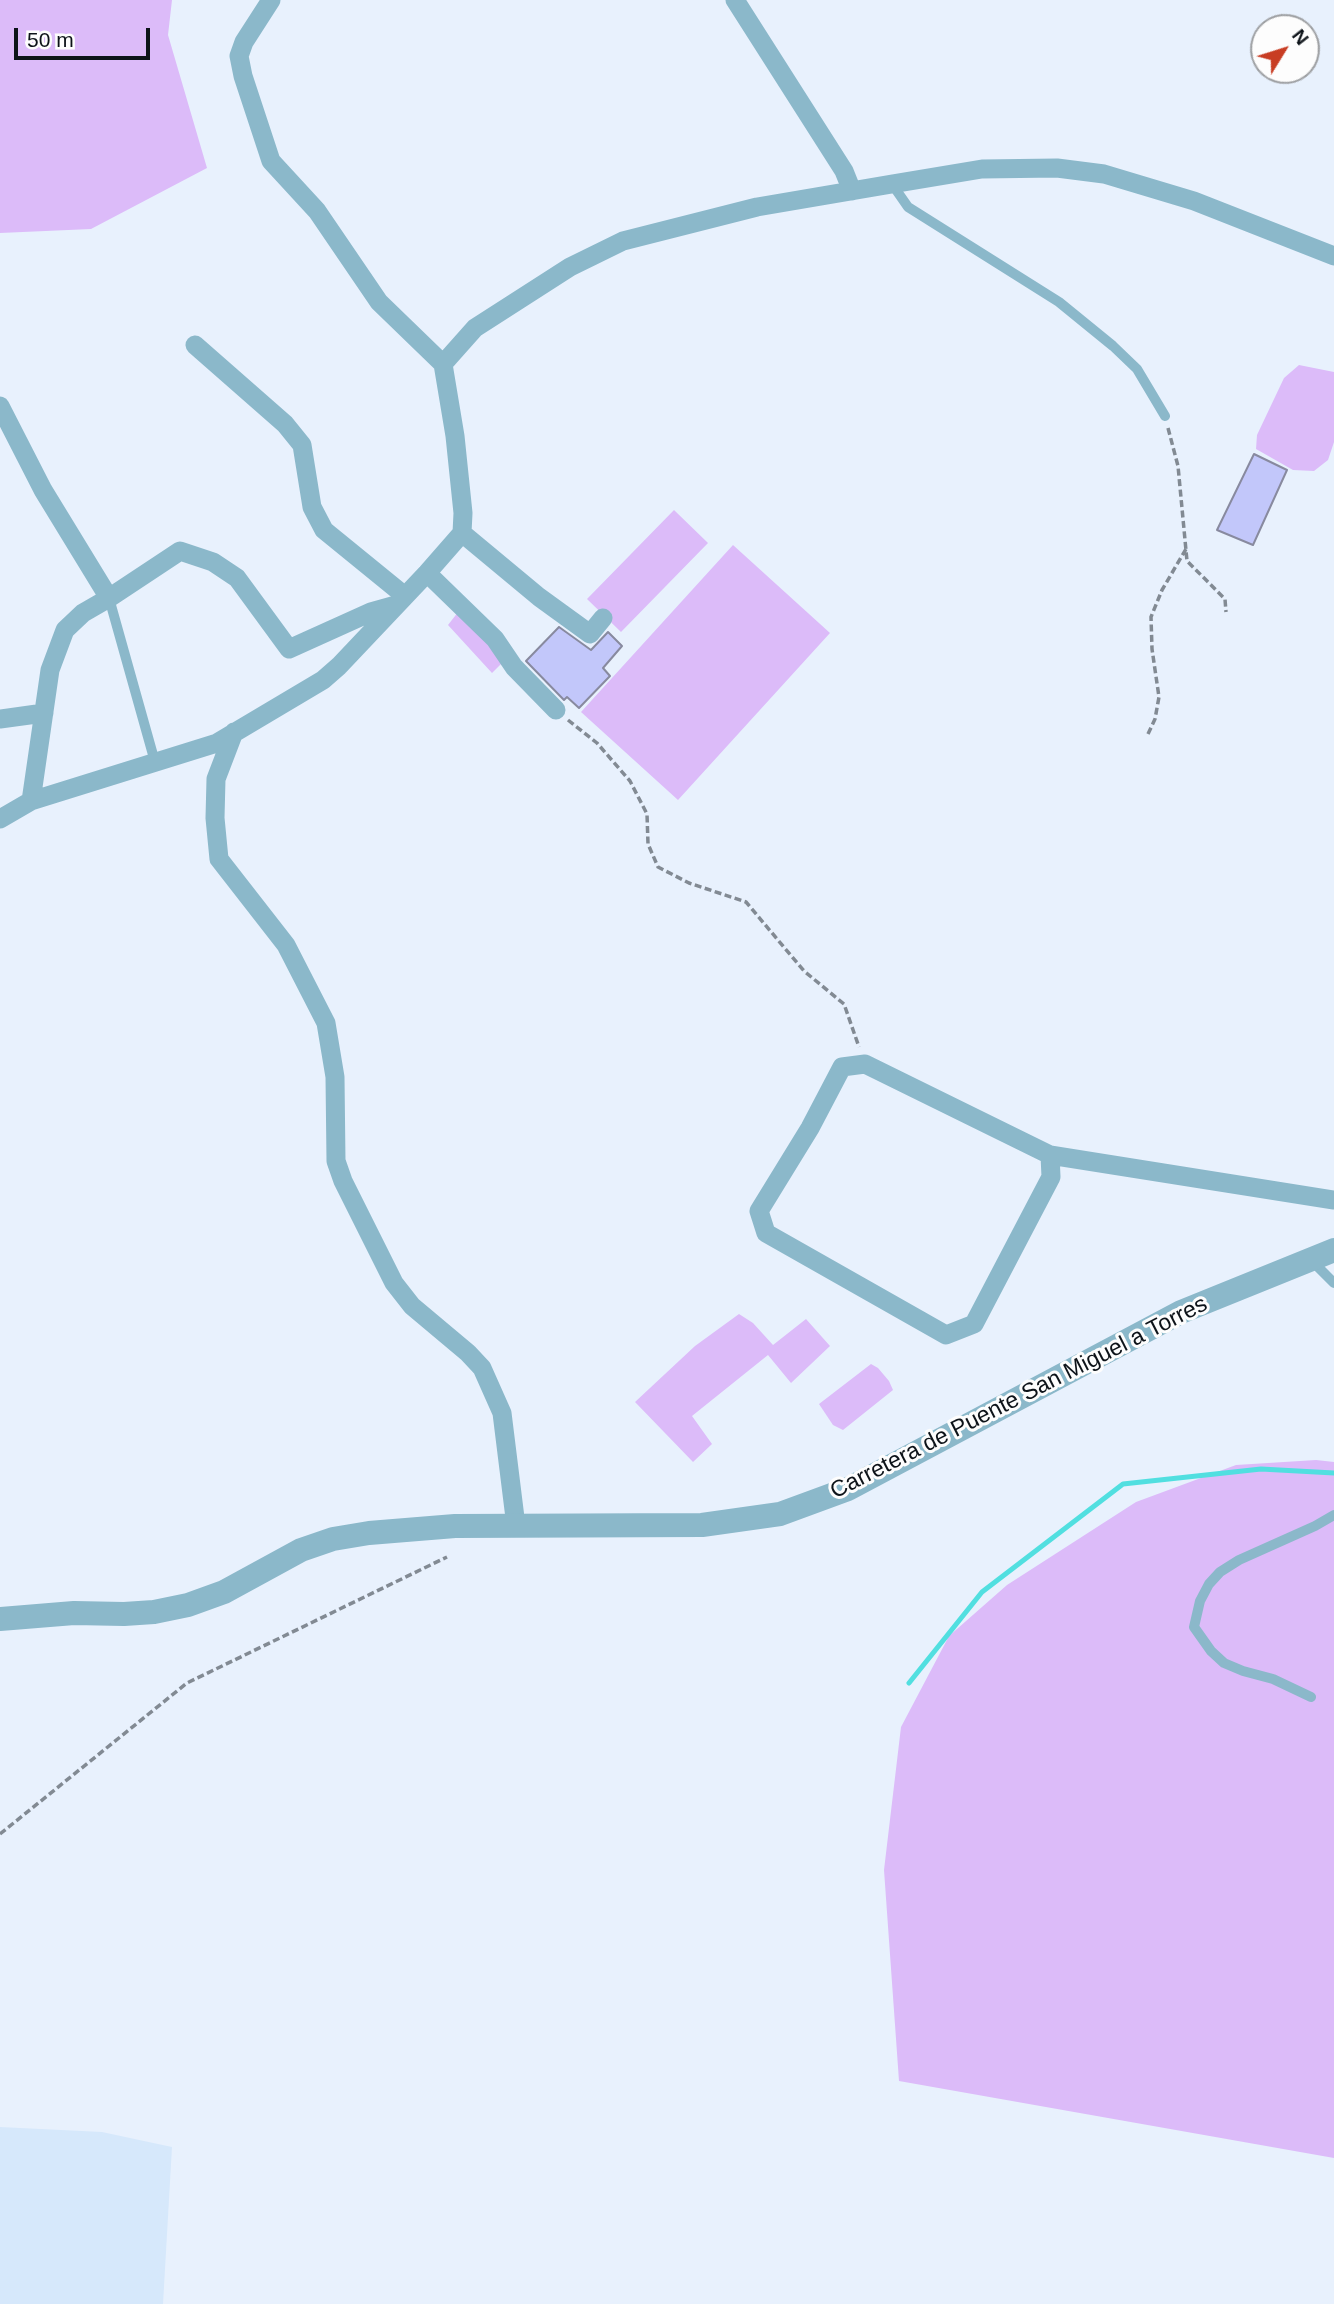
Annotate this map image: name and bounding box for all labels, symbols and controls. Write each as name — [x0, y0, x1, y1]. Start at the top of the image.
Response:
scale bar — [18, 14, 154, 58]
north arrow — [1250, 14, 1320, 84]
text: N — [1288, 25, 1313, 49]
text: 50 m — [27, 28, 74, 51]
street label: Carretera de Puente San Miguel a Torres — [826, 1291, 1212, 1505]

